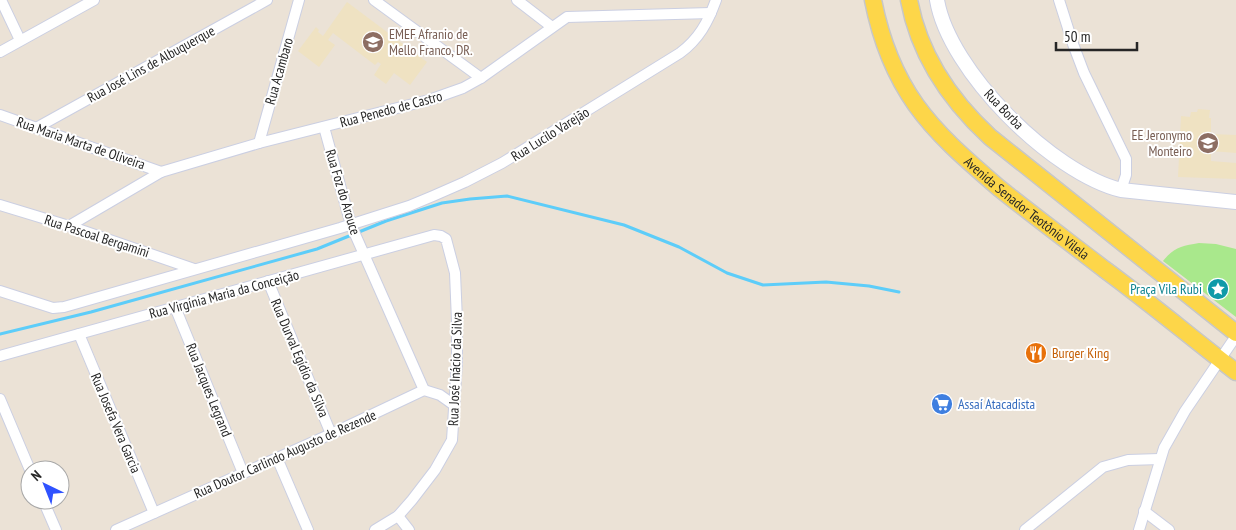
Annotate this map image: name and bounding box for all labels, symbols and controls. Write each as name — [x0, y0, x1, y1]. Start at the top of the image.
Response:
scale bar — [1056, 20, 1137, 52]
street label: Rua José Lins de Albuquerque — [84, 21, 218, 107]
place label: EMEF Afranio de Mello Franco, DR. — [389, 25, 473, 59]
text: 50 m — [1064, 27, 1090, 46]
school or university icon: EMEF Afranio de Mello Franco, DR. — [361, 30, 385, 54]
street label: Rua Acambaro — [261, 35, 297, 107]
street label: Rua Borba — [980, 85, 1028, 133]
street label: Rua Penedo de Castro — [338, 87, 444, 131]
street label: Rua Lucilo Varejão — [508, 103, 592, 165]
street label: Rua Maria Marta de Oliveira — [14, 113, 148, 173]
place label: EE Jeronymo Monteiro — [1131, 126, 1192, 160]
school or university icon: EE Jeronymo Monteiro — [1196, 131, 1220, 155]
street label: Rua Foz do Arouce — [321, 147, 365, 237]
street label: Avenida Senador Teotônio Vilela — [960, 153, 1093, 263]
street label: Rua Pascoal Bergamini — [42, 211, 152, 261]
street label: Rua Virgínia Maria da Conceição — [147, 265, 301, 323]
place icon: Praça Vila Rubi — [1206, 277, 1230, 301]
place label: Praça Vila Rubi — [1130, 280, 1202, 298]
street label: Rua Durval Egídio da Silva — [267, 296, 333, 420]
street label: Rua José Inácio da Silva — [444, 312, 466, 426]
street label: Rua Jacques Legrand — [182, 341, 236, 439]
restaurant icon: Burger King — [1024, 341, 1048, 365]
place label: Burger King — [1052, 344, 1109, 362]
street label: Rua Josefa Vera Garcia — [87, 370, 145, 476]
supermarket icon: Assaí Atacadista — [930, 392, 954, 416]
place label: Assaí Atacadista — [958, 395, 1035, 413]
street label: Rua Doutor Carlindo Augusto de Rezende — [191, 405, 379, 502]
north arrow — [20, 460, 70, 510]
text: N — [27, 466, 45, 485]

